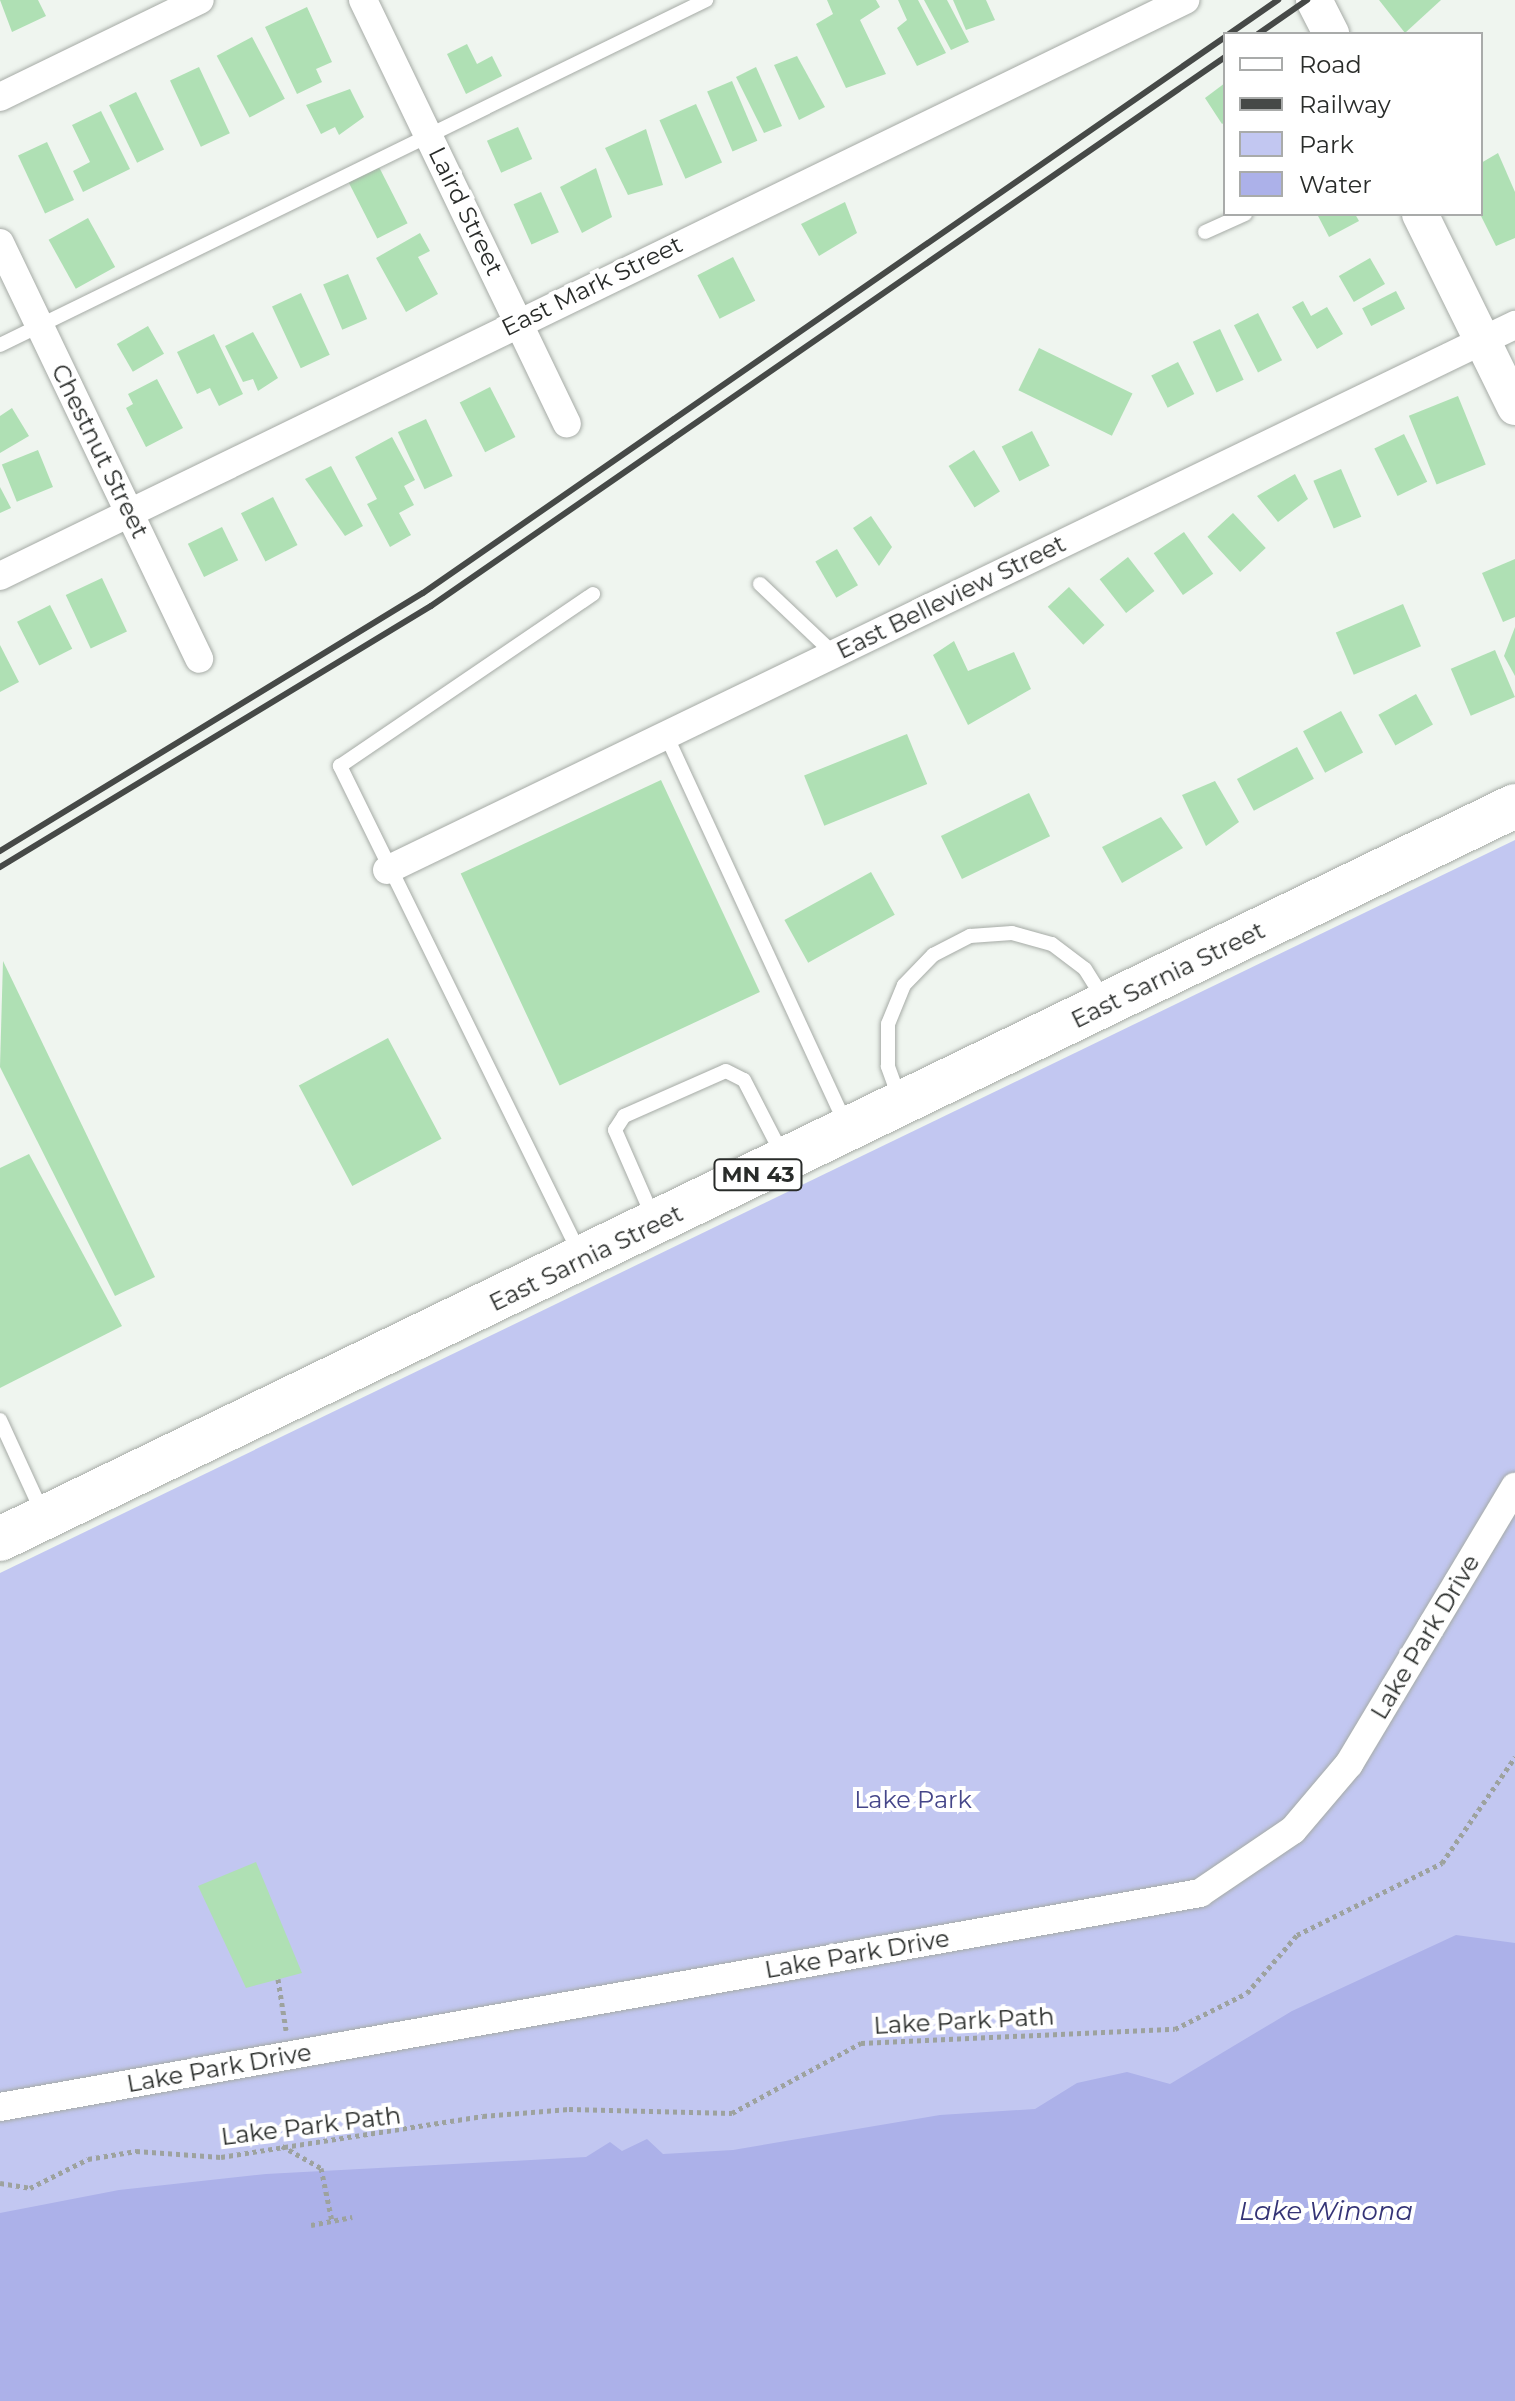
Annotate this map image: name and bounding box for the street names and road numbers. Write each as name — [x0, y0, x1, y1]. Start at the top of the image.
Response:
street label: Laird Street — [423, 142, 509, 280]
street label: East Mark Street — [497, 230, 687, 342]
street label: Chestnut Street — [45, 359, 155, 543]
street label: East Belleview Street — [832, 529, 1070, 665]
street label: East Sarnia Street — [1066, 916, 1270, 1034]
road number: MN 43 — [712, 1157, 804, 1193]
street label: East Sarnia Street — [484, 1199, 688, 1317]
street label: Lake Park Drive — [1365, 1549, 1485, 1725]
street label: Lake Park Drive — [762, 1924, 952, 1984]
street label: Lake Park Path — [873, 2002, 1055, 2040]
street label: Lake Park Drive — [124, 2038, 314, 2098]
street label: Lake Park Path — [219, 2101, 403, 2151]

